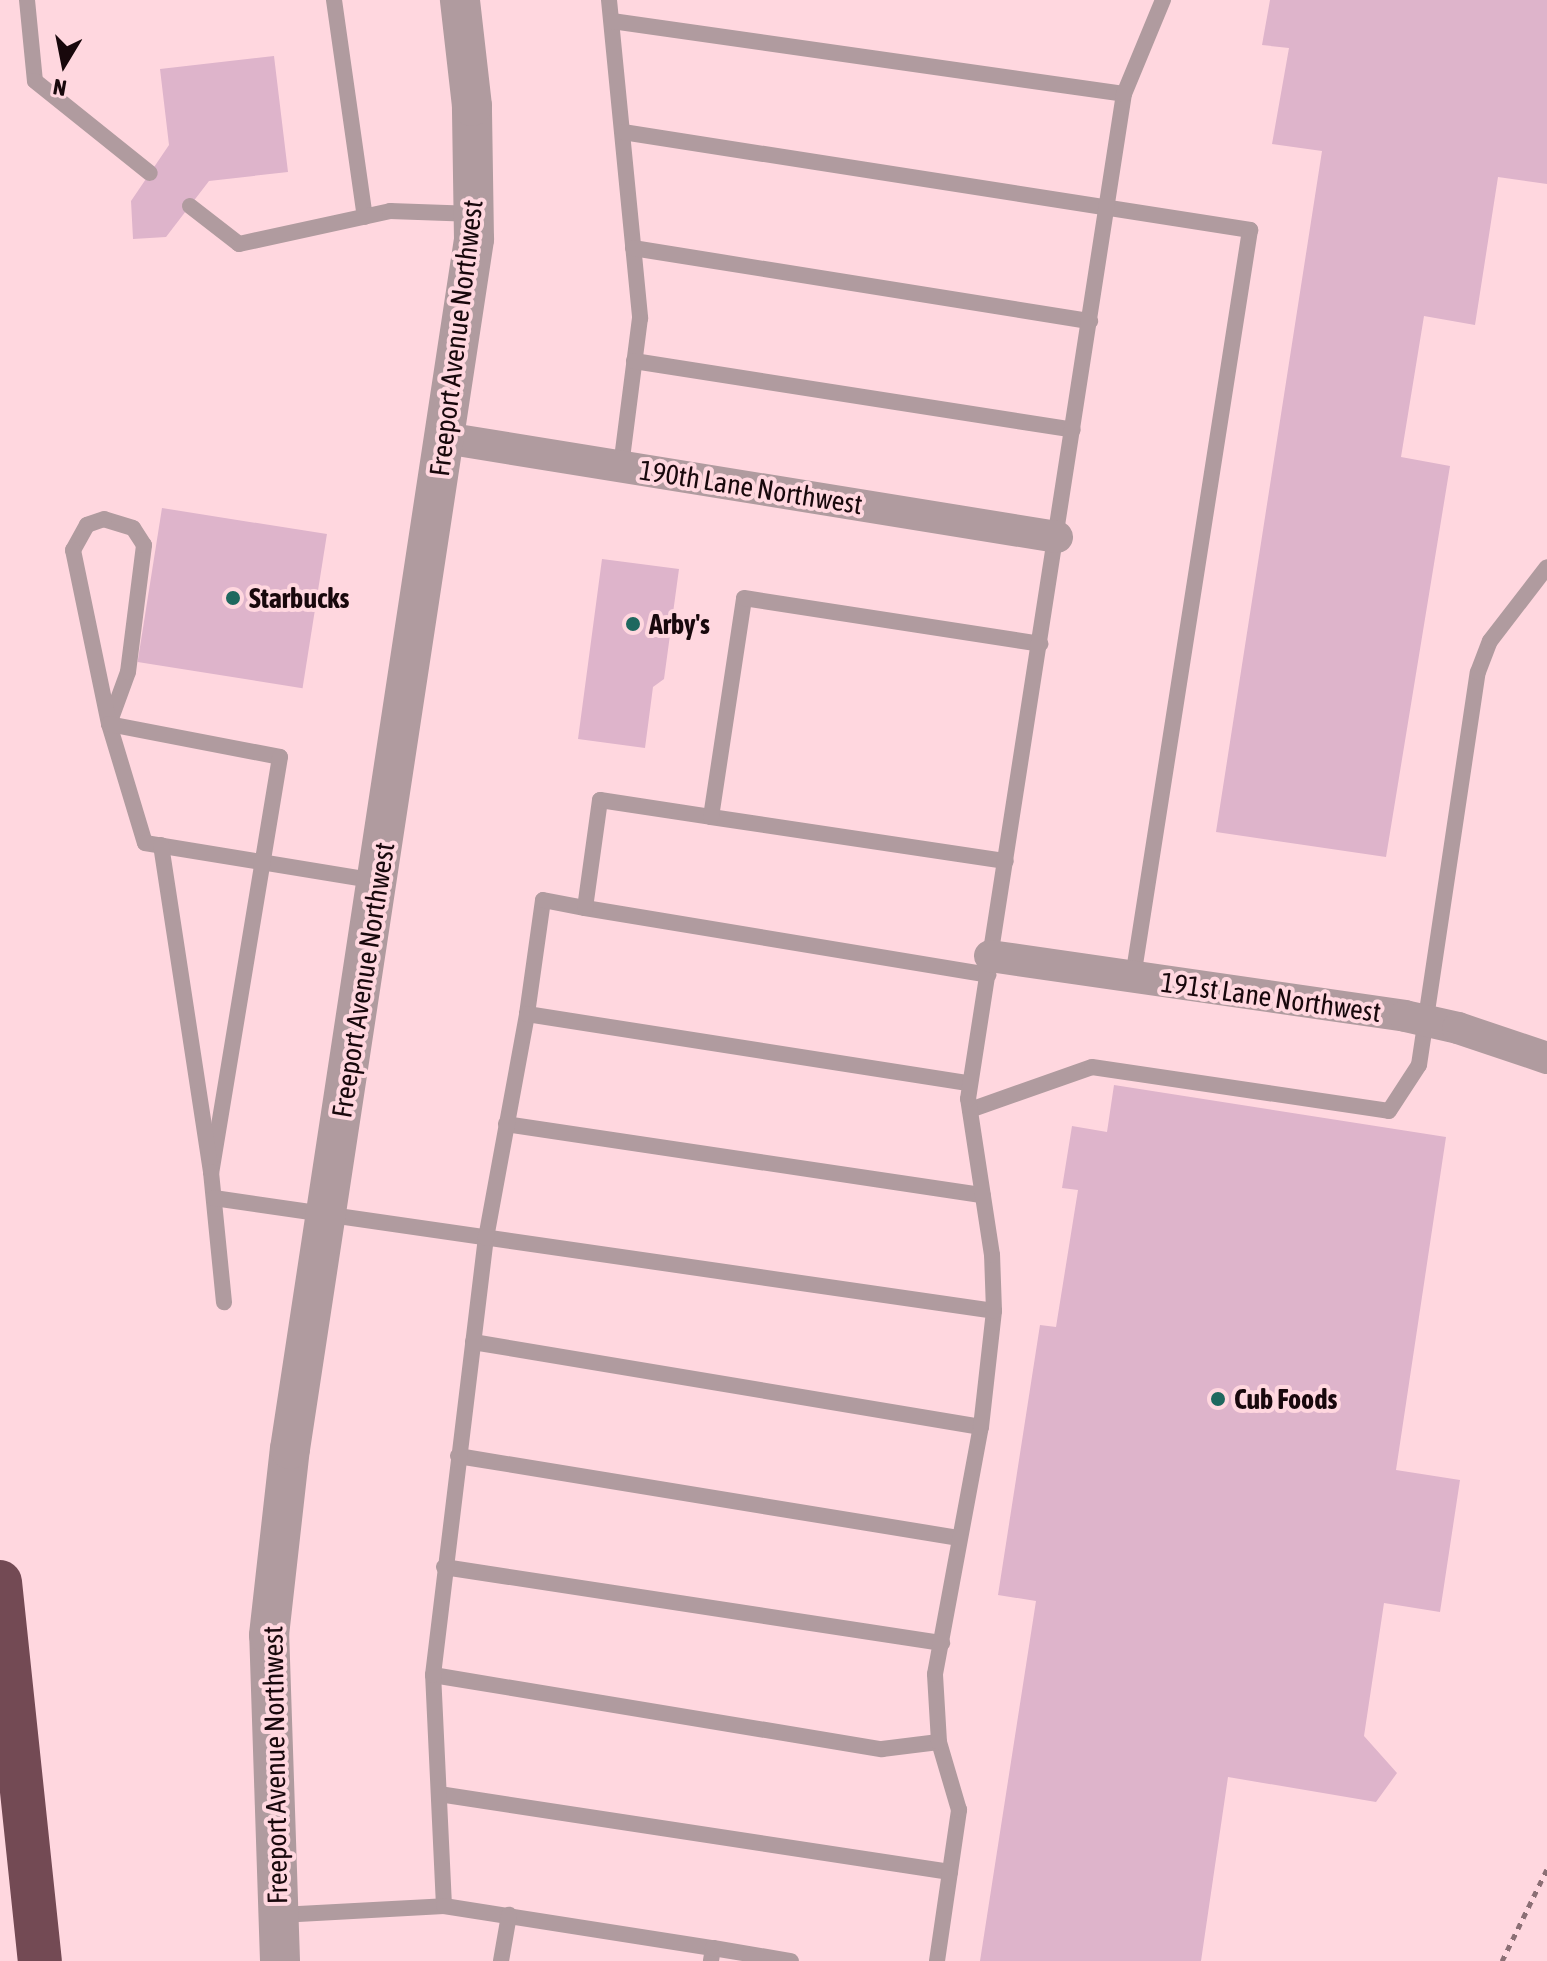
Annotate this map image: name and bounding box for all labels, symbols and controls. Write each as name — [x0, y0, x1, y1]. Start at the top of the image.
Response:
north arrow — [24, 24, 104, 104]
text: N — [51, 74, 68, 102]
street label: Freeport Avenue Northwest — [422, 198, 490, 478]
street label: 190th Lane Northwest — [637, 453, 865, 521]
place label: Starbucks — [249, 581, 349, 615]
marker: Starbucks — [224, 589, 242, 607]
place label: Arby's — [649, 607, 710, 641]
marker: Arby's — [624, 615, 642, 633]
street label: Freeport Avenue Northwest — [325, 840, 401, 1120]
street label: 191st Lane Northwest — [1159, 965, 1383, 1029]
place label: Cub Foods — [1234, 1382, 1337, 1416]
marker: Cub Foods — [1209, 1390, 1227, 1408]
street label: Freeport Avenue Northwest — [256, 1626, 294, 1904]

